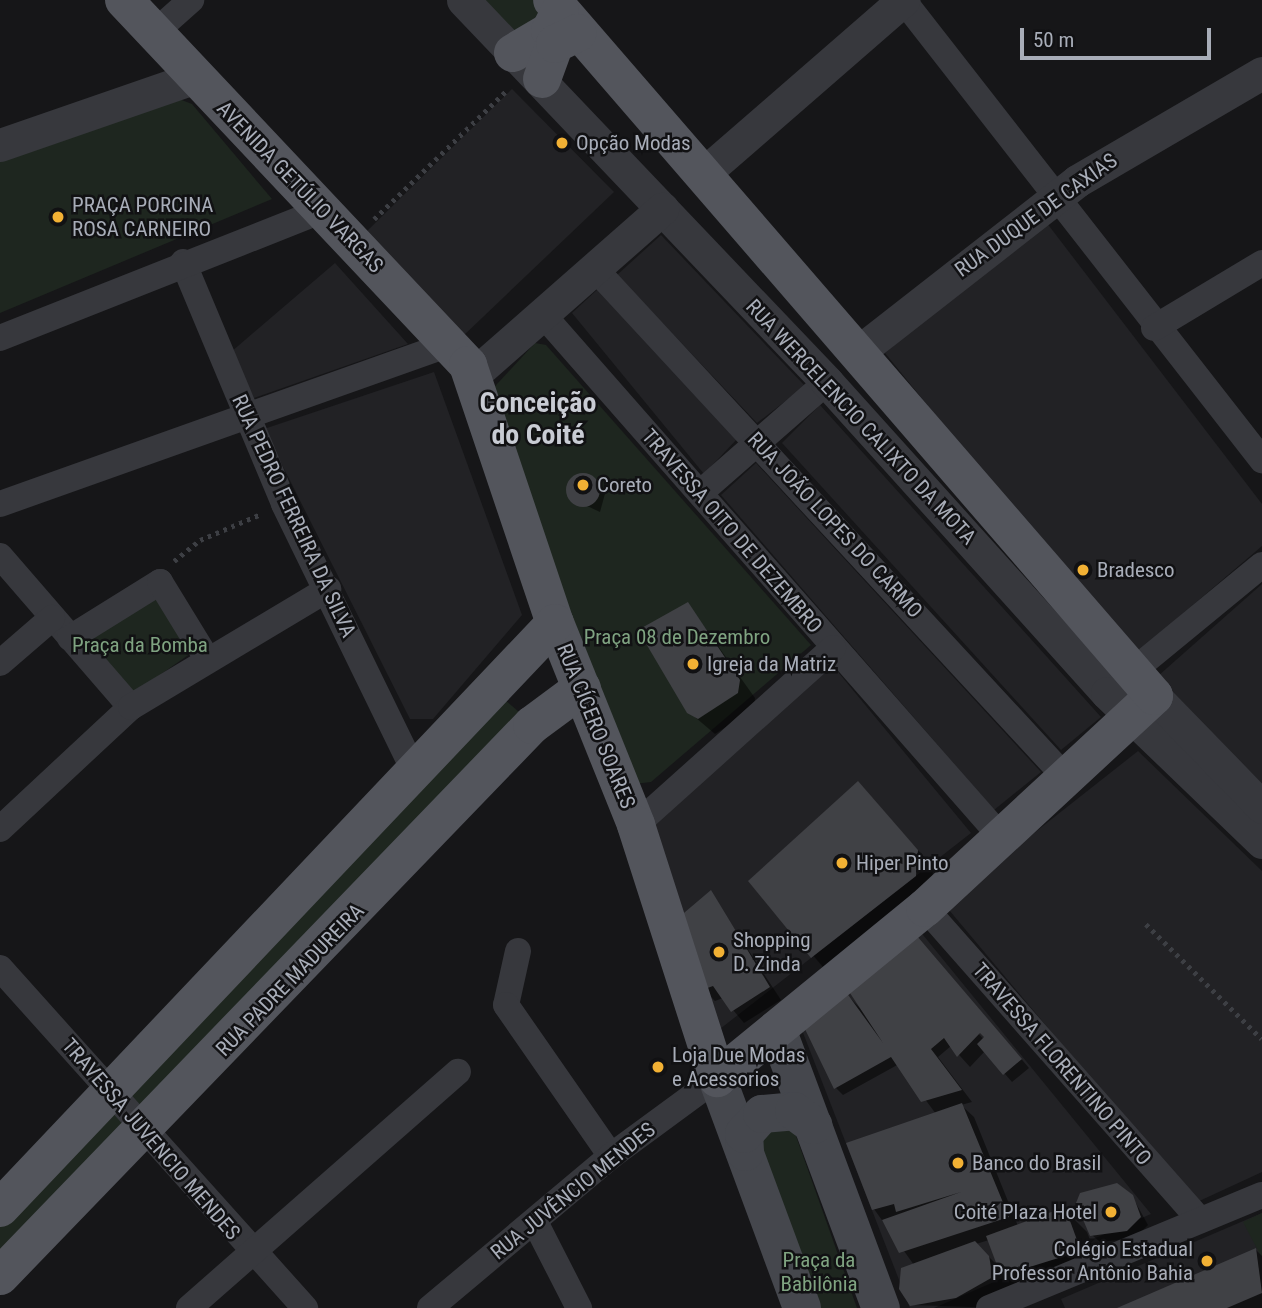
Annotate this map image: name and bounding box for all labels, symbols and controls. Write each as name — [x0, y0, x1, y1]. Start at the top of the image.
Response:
scale bar — [1024, 14, 1215, 58]
text: 50 m — [1033, 28, 1074, 52]
street label: AVENIDA GETÚLIO VARGAS — [212, 96, 388, 278]
place label: Opção Modas — [576, 130, 691, 156]
marker: Opção Modas — [554, 135, 570, 151]
street label: RUA DUQUE DE CAXIAS — [950, 148, 1122, 282]
place label: PRAÇA PORCINA ROSA CARNEIRO — [72, 192, 213, 242]
marker: PRAÇA PORCINA ROSA CARNEIRO — [50, 209, 66, 225]
street label: RUA WERCELENCIO CALIXTO DA MOTA — [741, 294, 981, 550]
district label: Conceição do Coité — [479, 386, 597, 452]
street label: RUA PEDRO FERREIRA DA SILVA — [227, 391, 361, 641]
street label: TRAVESSA OITO DE DEZEMBRO — [637, 424, 827, 638]
street label: RUA JOÃO LOPES DO CARMO — [742, 427, 928, 623]
place label: Coreto — [597, 472, 652, 498]
marker: Coreto — [575, 477, 591, 493]
place label: Bradesco — [1097, 557, 1175, 583]
marker: Bradesco — [1075, 562, 1091, 578]
park label: Praça 08 de Dezembro — [584, 624, 770, 650]
park label: Praça da Bomba — [72, 632, 208, 658]
street label: RUA CÍCERO SOARES — [551, 640, 641, 812]
place label: Igreja da Matriz — [707, 651, 836, 677]
marker: Igreja da Matriz — [685, 656, 701, 672]
place label: Hiper Pinto — [856, 850, 948, 876]
marker: Hiper Pinto — [834, 855, 850, 871]
street label: RUA PADRE MADUREIRA — [211, 898, 369, 1062]
place label: Shopping D. Zinda — [733, 927, 811, 977]
marker: Shopping D. Zinda — [711, 944, 727, 960]
street label: TRAVESSA FLORENTINO PINTO — [967, 958, 1157, 1170]
street label: TRAVESSA JUVENCIO MENDES — [57, 1033, 245, 1245]
place label: Loja Due Modas e Acessorios — [672, 1042, 805, 1092]
marker: Loja Due Modas e Acessorios — [650, 1059, 666, 1075]
street label: RUA JUVÊNCIO MENDES — [486, 1117, 660, 1265]
place label: Banco do Brasil — [972, 1150, 1101, 1176]
marker: Banco do Brasil — [950, 1155, 966, 1171]
place label: Coité Plaza Hotel — [954, 1199, 1097, 1225]
marker: Coité Plaza Hotel — [1103, 1204, 1119, 1220]
place label: Colégio Estadual Professor Antônio Bahia — [992, 1236, 1193, 1286]
park label: Praça da Babilônia — [780, 1247, 858, 1297]
marker: Colégio Estadual Professor Antônio Bahia — [1199, 1253, 1215, 1269]

